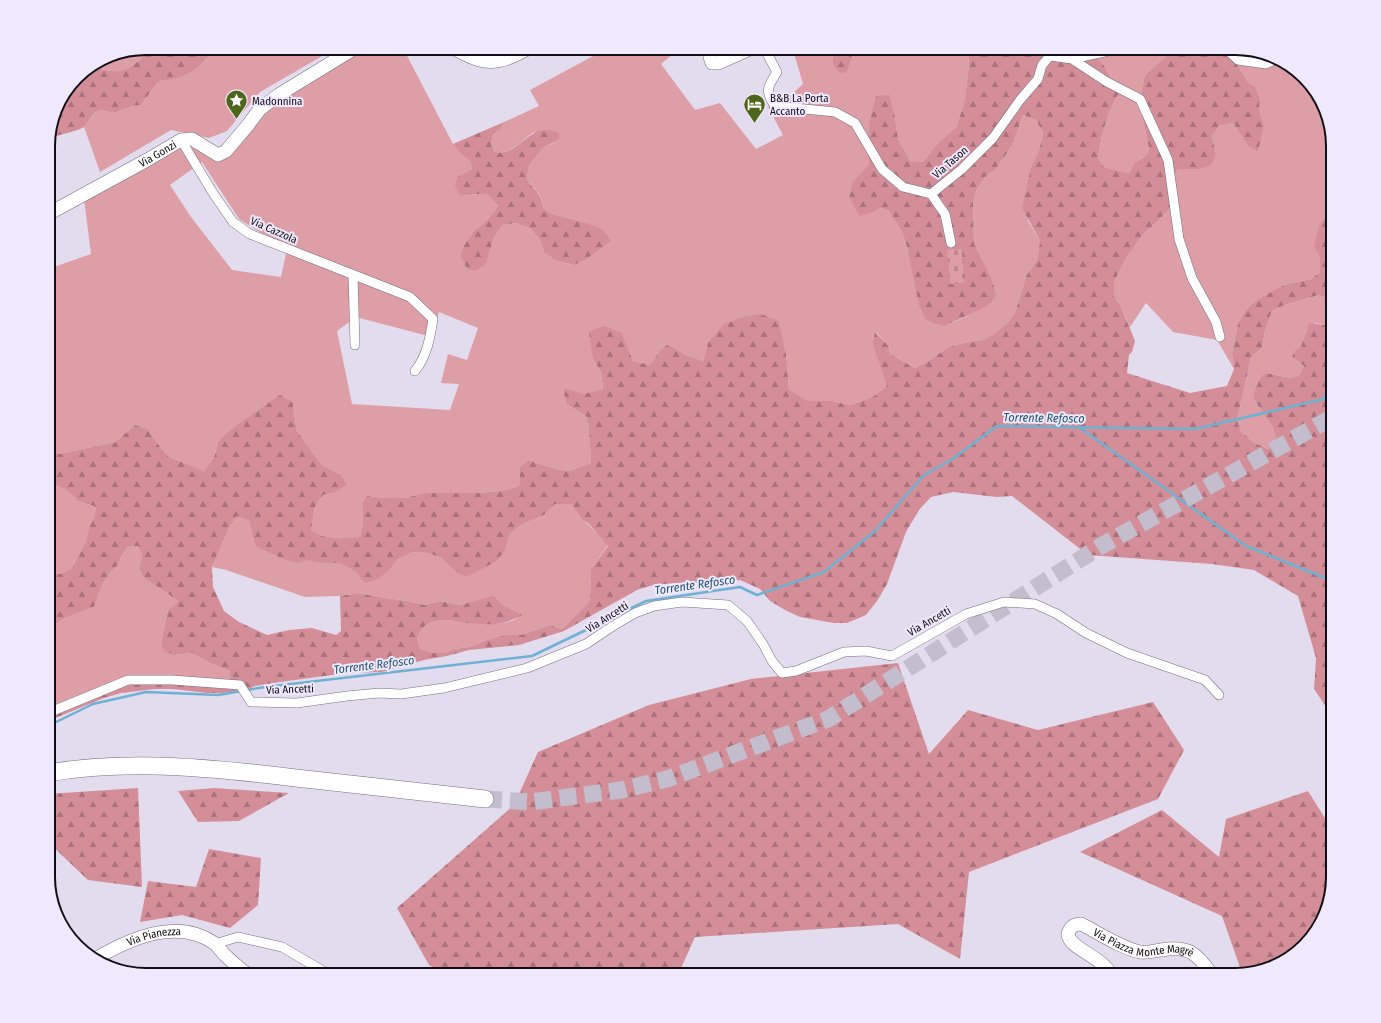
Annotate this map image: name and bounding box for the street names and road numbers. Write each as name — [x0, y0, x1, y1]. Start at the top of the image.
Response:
street label: Via Gonzi — [137, 138, 179, 170]
street label: Via Tason — [930, 144, 971, 181]
street label: Via Cazzola — [248, 214, 299, 247]
street label: Via Ancetti — [584, 599, 631, 636]
street label: Via Ancetti — [905, 604, 953, 639]
street label: Via Ancetti — [266, 682, 314, 697]
street label: Via Pianezza — [125, 925, 181, 949]
street label: Via Piazza Monte Magrè — [1091, 926, 1196, 960]

